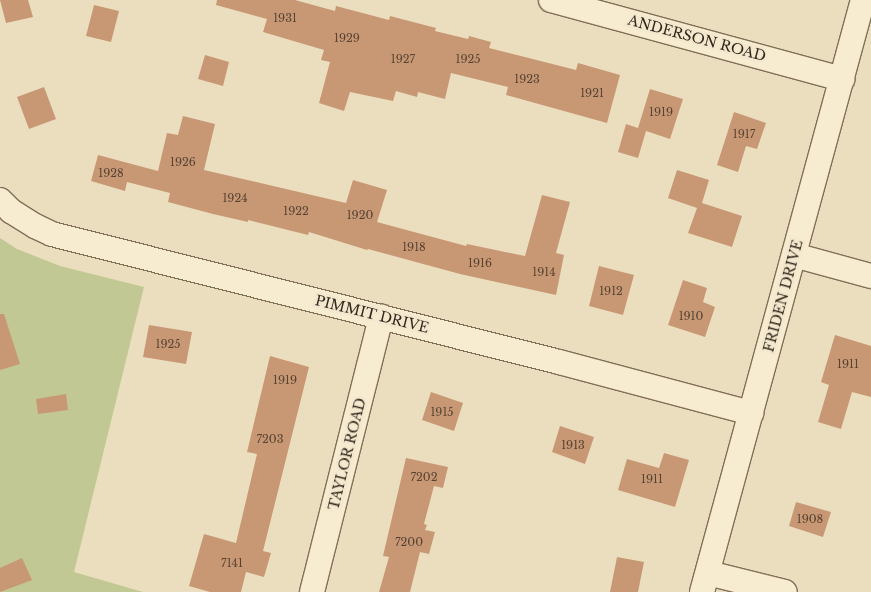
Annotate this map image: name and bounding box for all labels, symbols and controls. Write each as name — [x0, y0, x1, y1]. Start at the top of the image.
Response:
house number: 1931 — [273, 11, 297, 25]
street label: ANDERSON ROAD — [626, 11, 768, 65]
house number: 1929 — [334, 31, 360, 45]
house number: 1927 — [391, 52, 415, 66]
house number: 1925 — [455, 52, 481, 66]
house number: 1923 — [514, 72, 540, 86]
house number: 1921 — [580, 86, 604, 100]
house number: 1919 — [649, 105, 673, 119]
house number: 1917 — [733, 127, 755, 141]
house number: 1926 — [170, 155, 196, 169]
house number: 1928 — [98, 166, 124, 180]
house number: 1924 — [222, 191, 248, 205]
house number: 1922 — [283, 204, 309, 218]
house number: 1920 — [347, 208, 373, 222]
street label: FRIDEN DRIVE — [760, 238, 806, 354]
house number: 1918 — [402, 240, 426, 254]
house number: 1916 — [468, 256, 492, 270]
house number: 1914 — [532, 265, 556, 279]
house number: 1912 — [599, 284, 623, 298]
street label: PIMMIT DRIVE — [313, 292, 431, 336]
house number: 1910 — [679, 309, 703, 323]
house number: 1925 — [155, 337, 181, 351]
house number: 1911 — [837, 357, 859, 371]
house number: 1919 — [273, 373, 297, 387]
street label: TAYLOR ROAD — [325, 396, 369, 512]
house number: 1915 — [430, 405, 454, 419]
house number: 7203 — [257, 432, 283, 446]
house number: 1913 — [561, 438, 585, 452]
house number: 7202 — [411, 470, 437, 484]
house number: 1911 — [641, 472, 663, 486]
house number: 1908 — [797, 512, 823, 526]
house number: 7200 — [395, 535, 423, 549]
house number: 7141 — [221, 556, 243, 570]

